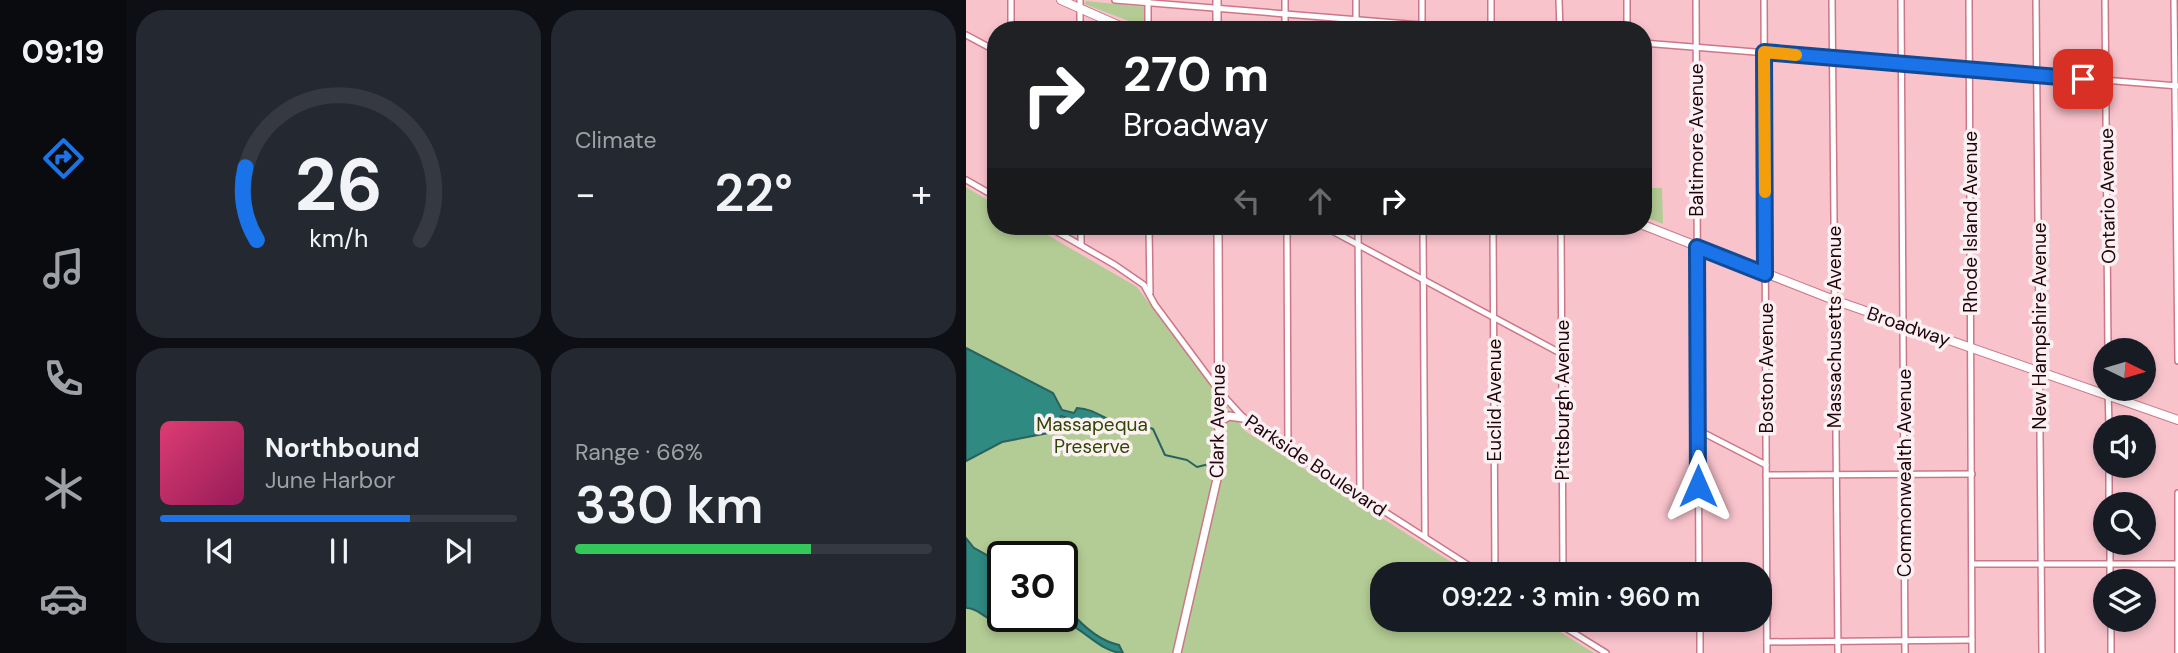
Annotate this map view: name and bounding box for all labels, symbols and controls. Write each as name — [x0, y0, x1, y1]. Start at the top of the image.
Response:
text: 09:19 — [22, 31, 104, 73]
text: 270 m — [1123, 42, 1269, 106]
icon: right — [1008, 49, 1099, 140]
pin — [2053, 49, 2113, 109]
icon: arrive — [2064, 60, 2102, 98]
street label: Baltimore Avenue — [1684, 63, 1709, 217]
text: Broadway — [1123, 104, 1269, 146]
text: Climate — [575, 125, 657, 155]
street label: Ontario Avenue — [2094, 128, 2121, 264]
street label: Rhode Island Avenue — [1958, 131, 1983, 313]
icon: directions — [39, 134, 88, 183]
text: 26 — [294, 138, 383, 233]
text: 22° — [714, 159, 793, 227]
text: − — [575, 169, 596, 219]
text: + — [911, 169, 932, 219]
icon: left — [1228, 182, 1266, 220]
icon: ahead — [1301, 182, 1339, 220]
icon: right — [1374, 182, 1412, 220]
text: km/h — [309, 222, 368, 255]
street label: New Hampshire Avenue — [2027, 222, 2052, 430]
street label: Massachusetts Avenue — [1822, 226, 1847, 428]
icon: music — [39, 244, 88, 293]
street label: Broadway — [1864, 301, 1954, 352]
street label: Boston Avenue — [1754, 303, 1779, 433]
street label: Pittsburgh Avenue — [1550, 320, 1575, 480]
north arrow — [2093, 338, 2156, 401]
map controls — [2093, 338, 2156, 632]
street label: Euclid Avenue — [1482, 339, 1507, 461]
icon: phone — [39, 354, 88, 403]
street label: Clark Avenue — [1204, 364, 1231, 478]
street label: Commonwealth Avenue — [1892, 369, 1917, 577]
street label: Parkside Boulevard — [1240, 409, 1391, 522]
park label: Massapequa Preserve — [1036, 412, 1148, 459]
button: sound — [2093, 415, 2156, 478]
text: Northbound — [265, 431, 420, 465]
text: Range · 66% — [575, 437, 703, 467]
position arrow — [1661, 449, 1735, 523]
icon: climate — [39, 464, 88, 513]
text: June Harbor — [265, 465, 395, 495]
text: 330 km — [575, 471, 763, 539]
button: search — [2093, 492, 2156, 555]
icon: previous — [201, 532, 239, 570]
icon: pause — [320, 532, 358, 570]
icon: next — [439, 532, 477, 570]
speed limit sign: 30 — [987, 541, 1078, 632]
button: layers — [2093, 569, 2156, 632]
icon: car — [39, 574, 88, 623]
text: 09:22 · 3 min · 960 m — [1442, 580, 1700, 614]

